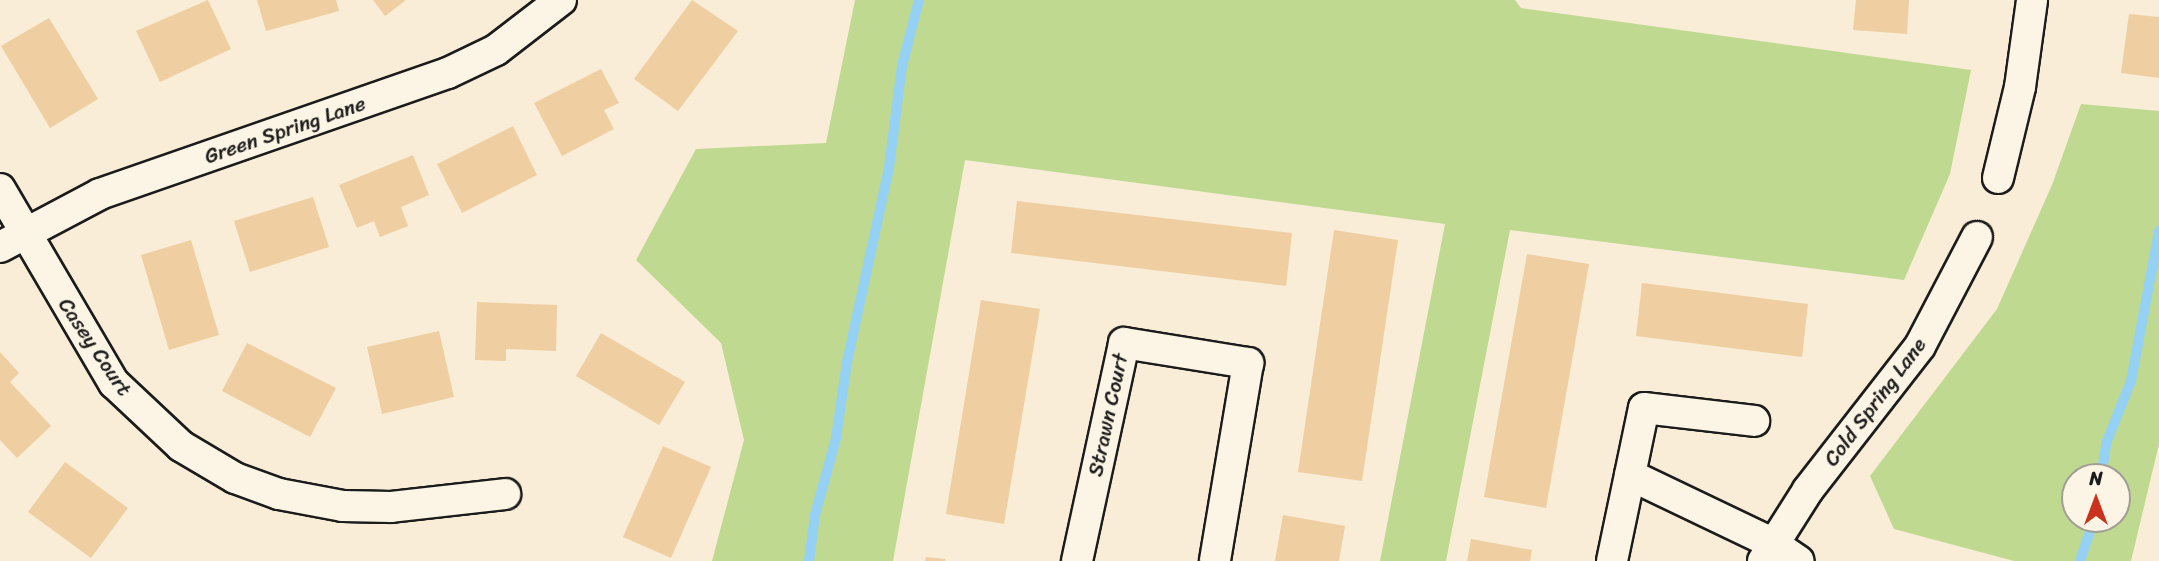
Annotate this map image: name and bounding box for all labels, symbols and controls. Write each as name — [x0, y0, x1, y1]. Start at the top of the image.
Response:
street label: Green Spring Lane — [201, 91, 369, 169]
street label: Casey Court — [53, 293, 137, 401]
street label: Cold Spring Lane — [1818, 333, 1932, 471]
street label: Strawn Court — [1083, 351, 1133, 479]
text: N — [2089, 462, 2103, 495]
north arrow — [2061, 463, 2131, 533]

